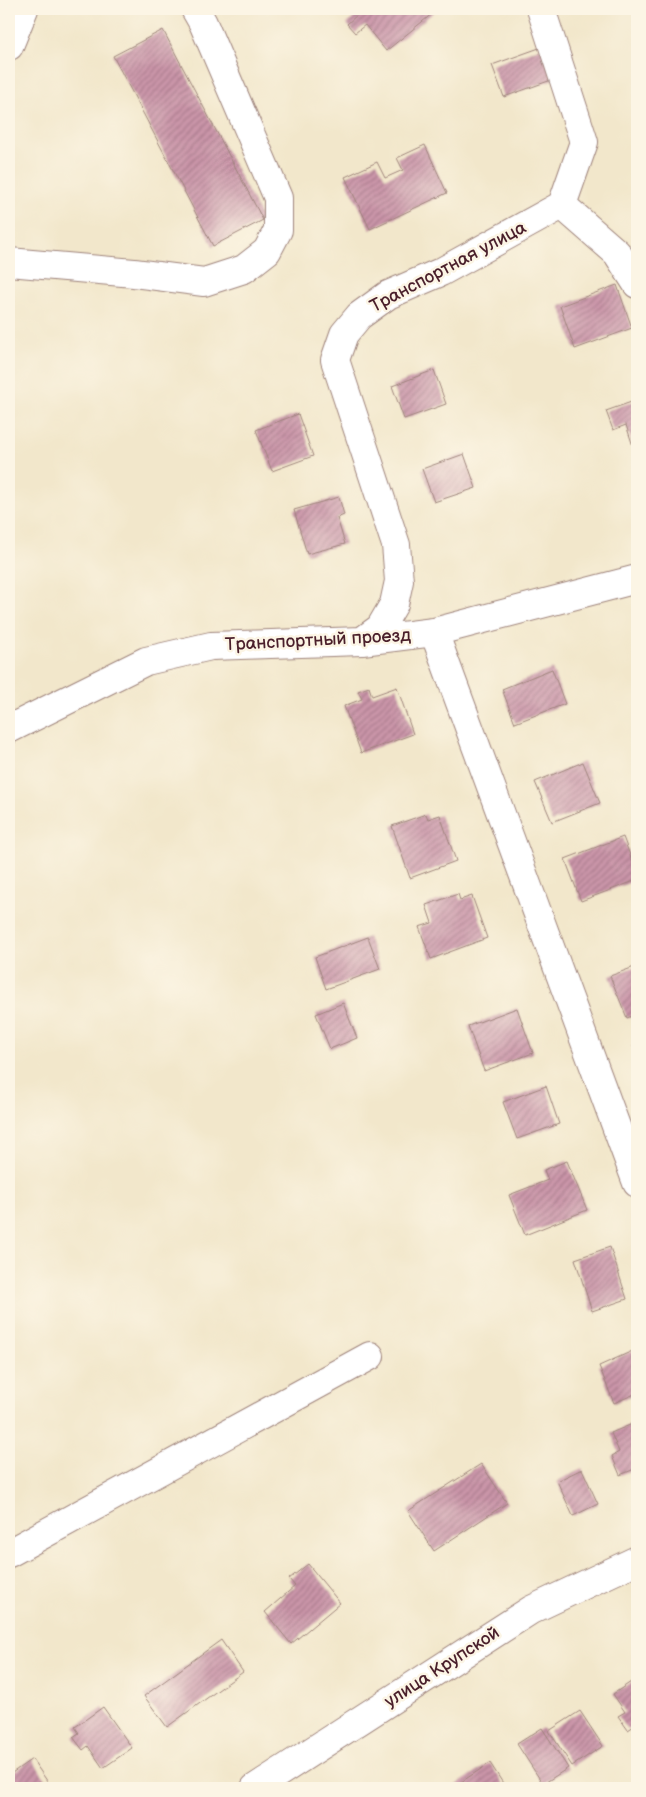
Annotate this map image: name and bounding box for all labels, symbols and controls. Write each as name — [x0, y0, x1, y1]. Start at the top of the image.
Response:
street label: Транспортная улица — [366, 217, 530, 317]
street label: Транспортный проезд — [225, 625, 412, 655]
street label: улица Крупской — [381, 1622, 503, 1712]

